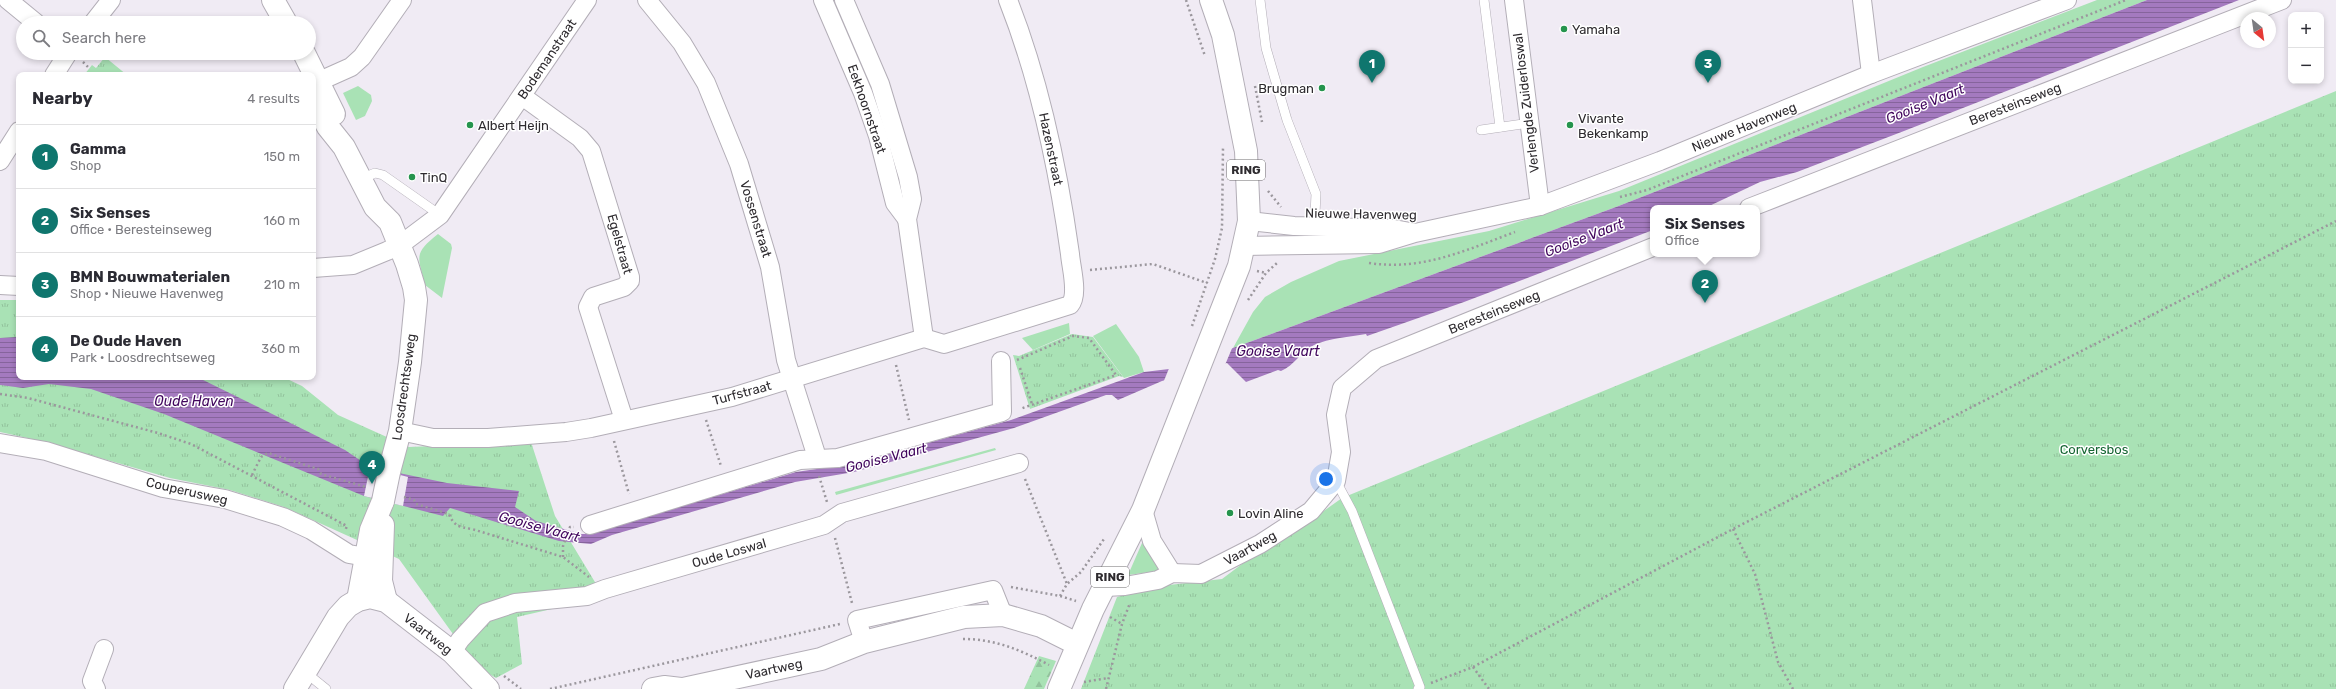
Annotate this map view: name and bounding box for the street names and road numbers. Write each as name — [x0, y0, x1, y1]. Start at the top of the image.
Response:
street label: Bodemanstraat — [515, 16, 579, 102]
street label: Verlengde Zuiderloswal — [1510, 32, 1543, 174]
street label: Eekhoornstraat — [845, 62, 889, 156]
street label: Beresteinseweg — [1967, 80, 2063, 129]
street label: Nieuwe Havenweg — [1689, 99, 1799, 156]
street label: Hazenstraat — [1036, 111, 1066, 187]
road number: RING — [1227, 160, 1265, 180]
street label: Vossenstraat — [737, 179, 775, 259]
street label: Nieuwe Havenweg — [1305, 206, 1417, 223]
street label: Egelstraat — [603, 212, 636, 276]
street label: Beresteinseweg — [1446, 287, 1542, 338]
street label: Loosdrechtseweg — [389, 333, 420, 441]
street label: Turfstraat — [711, 378, 773, 408]
street label: Couperusweg — [144, 474, 229, 509]
street label: Vaartweg — [1221, 528, 1279, 569]
street label: Oude Loswal — [690, 535, 768, 571]
road number: RING — [1091, 567, 1129, 587]
street label: Vaartweg — [400, 610, 455, 658]
street label: Vaartweg — [744, 656, 804, 683]

